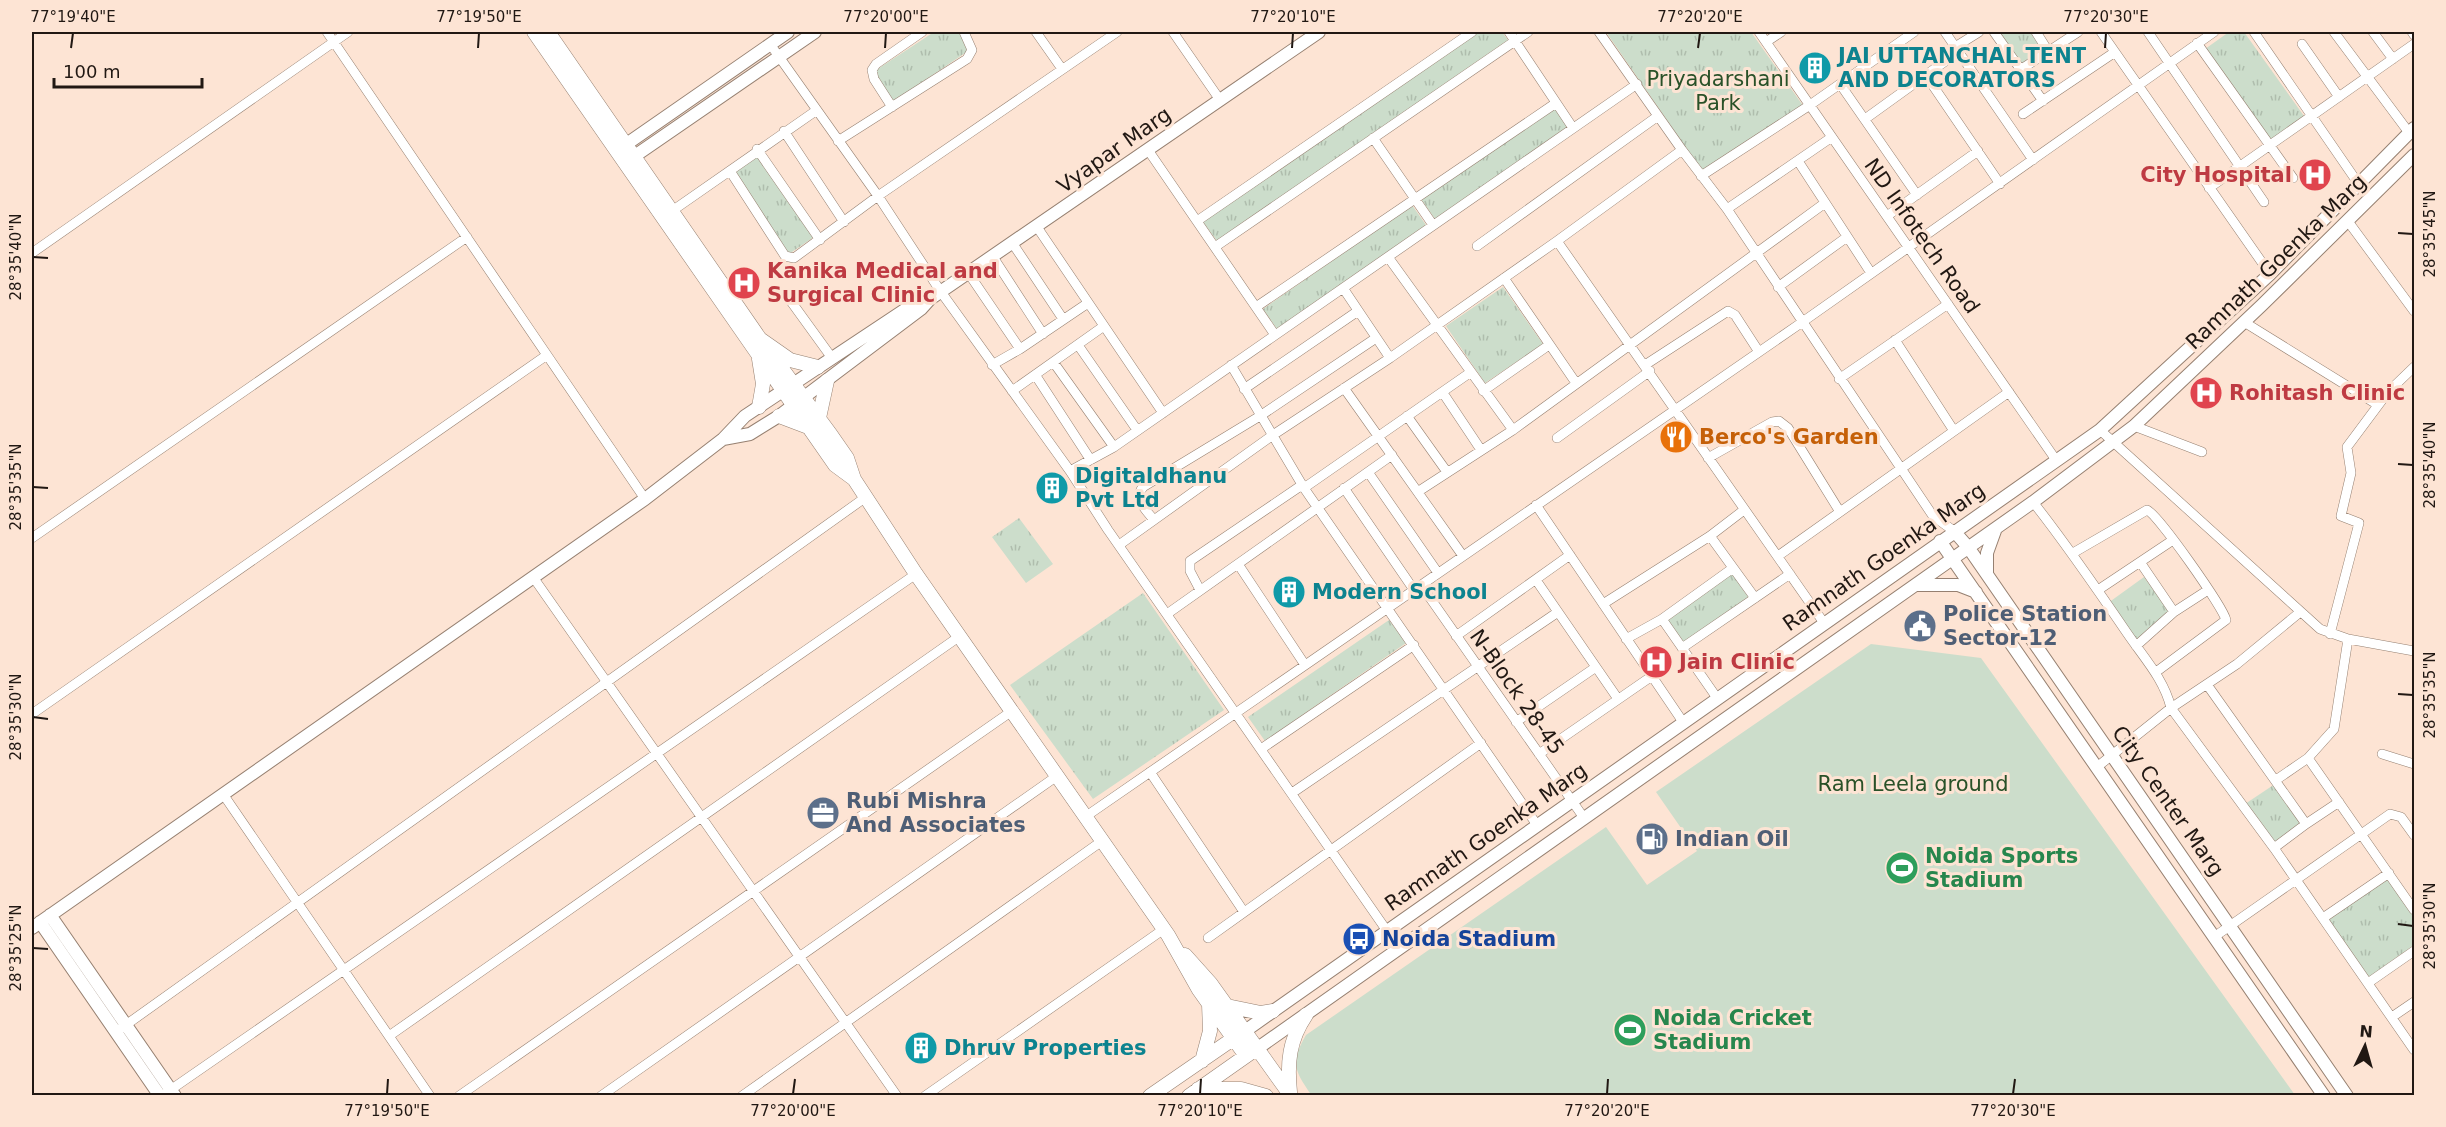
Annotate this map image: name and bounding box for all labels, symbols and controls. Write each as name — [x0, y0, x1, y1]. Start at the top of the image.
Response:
text: 77°19'40"E — [30, 8, 116, 26]
text: 77°19'50"E — [436, 8, 522, 26]
text: 77°20'00"E — [843, 8, 929, 26]
text: 77°20'10"E — [1250, 8, 1336, 26]
text: 77°20'20"E — [1657, 8, 1743, 26]
text: 77°20'30"E — [2063, 8, 2149, 26]
place label: JAI UTTANCHAL TENT AND DECORATORS — [1836, 44, 2087, 92]
building icon: JAI UTTANCHAL TENT AND DECORATORS — [1797, 50, 1833, 86]
scale bar — [54, 51, 202, 89]
text: 100 m — [63, 61, 121, 82]
park label: Priyadarshani Park — [1646, 67, 1790, 115]
street label: Vyapar Marg — [1053, 102, 1175, 198]
street label: ND Infotech Road — [1859, 154, 1985, 318]
hospital icon: City Hospital — [2297, 157, 2333, 193]
place label: City Hospital — [2140, 163, 2292, 187]
street label: Ramnath Goenka Marg — [2181, 170, 2371, 354]
text: 28°35'45"N — [2421, 190, 2439, 278]
text: 28°35'40"N — [7, 213, 25, 301]
place label: Kanika Medical and Surgical Clinic — [767, 259, 998, 307]
hospital icon: Kanika Medical and Surgical Clinic — [726, 265, 762, 301]
hospital icon: Rohitash Clinic — [2188, 375, 2224, 411]
place label: Rohitash Clinic — [2229, 381, 2405, 405]
restaurant icon: Berco's Garden — [1658, 419, 1694, 455]
text: 28°35'40"N — [2421, 421, 2439, 509]
place label: Berco's Garden — [1699, 425, 1879, 449]
text: 28°35'35"N — [7, 443, 25, 531]
place label: Digitaldhanu Pvt Ltd — [1075, 464, 1227, 512]
building icon: Digitaldhanu Pvt Ltd — [1034, 470, 1070, 506]
street label: Ramnath Goenka Marg — [1778, 478, 1990, 636]
building icon: Modern School — [1271, 574, 1307, 610]
place label: Modern School — [1312, 580, 1488, 604]
place label: Police Station Sector-12 — [1943, 602, 2107, 650]
public building icon: Police Station Sector-12 — [1902, 608, 1938, 644]
street label: N-Block 28-45 — [1465, 625, 1569, 759]
hospital icon: Jain Clinic — [1638, 644, 1674, 680]
place label: Jain Clinic — [1677, 650, 1795, 674]
text: 28°35'35"N — [2421, 651, 2439, 739]
text: 28°35'30"N — [7, 673, 25, 761]
street label: City Center Marg — [2107, 721, 2229, 881]
street label: Ramnath Goenka Marg — [1380, 758, 1592, 916]
park label: Ram Leela ground — [1818, 772, 2008, 796]
place label: Rubi Mishra And Associates — [846, 789, 1026, 837]
office icon: Rubi Mishra And Associates — [805, 795, 841, 831]
fuel station icon: Indian Oil — [1634, 821, 1670, 857]
place label: Indian Oil — [1675, 827, 1789, 851]
place label: Noida Sports Stadium — [1925, 844, 2078, 892]
sports icon: Noida Sports Stadium — [1884, 850, 1920, 886]
text: 28°35'30"N — [2421, 882, 2439, 970]
text: 28°35'25"N — [7, 904, 25, 992]
bus stop icon: Noida Stadium — [1341, 921, 1377, 957]
place label: Noida Stadium — [1382, 927, 1556, 951]
place label: Noida Cricket Stadium — [1653, 1006, 1812, 1054]
sports icon: Noida Cricket Stadium — [1612, 1012, 1648, 1048]
north arrow — [2335, 1016, 2395, 1076]
text: N — [2359, 1022, 2374, 1042]
building icon: Dhruv Properties — [903, 1030, 939, 1066]
place label: Dhruv Properties — [944, 1036, 1146, 1060]
text: 77°19'50"E — [344, 1102, 430, 1120]
text: 77°20'00"E — [750, 1102, 836, 1120]
text: 77°20'10"E — [1157, 1102, 1243, 1120]
text: 77°20'20"E — [1564, 1102, 1650, 1120]
text: 77°20'30"E — [1970, 1102, 2056, 1120]

